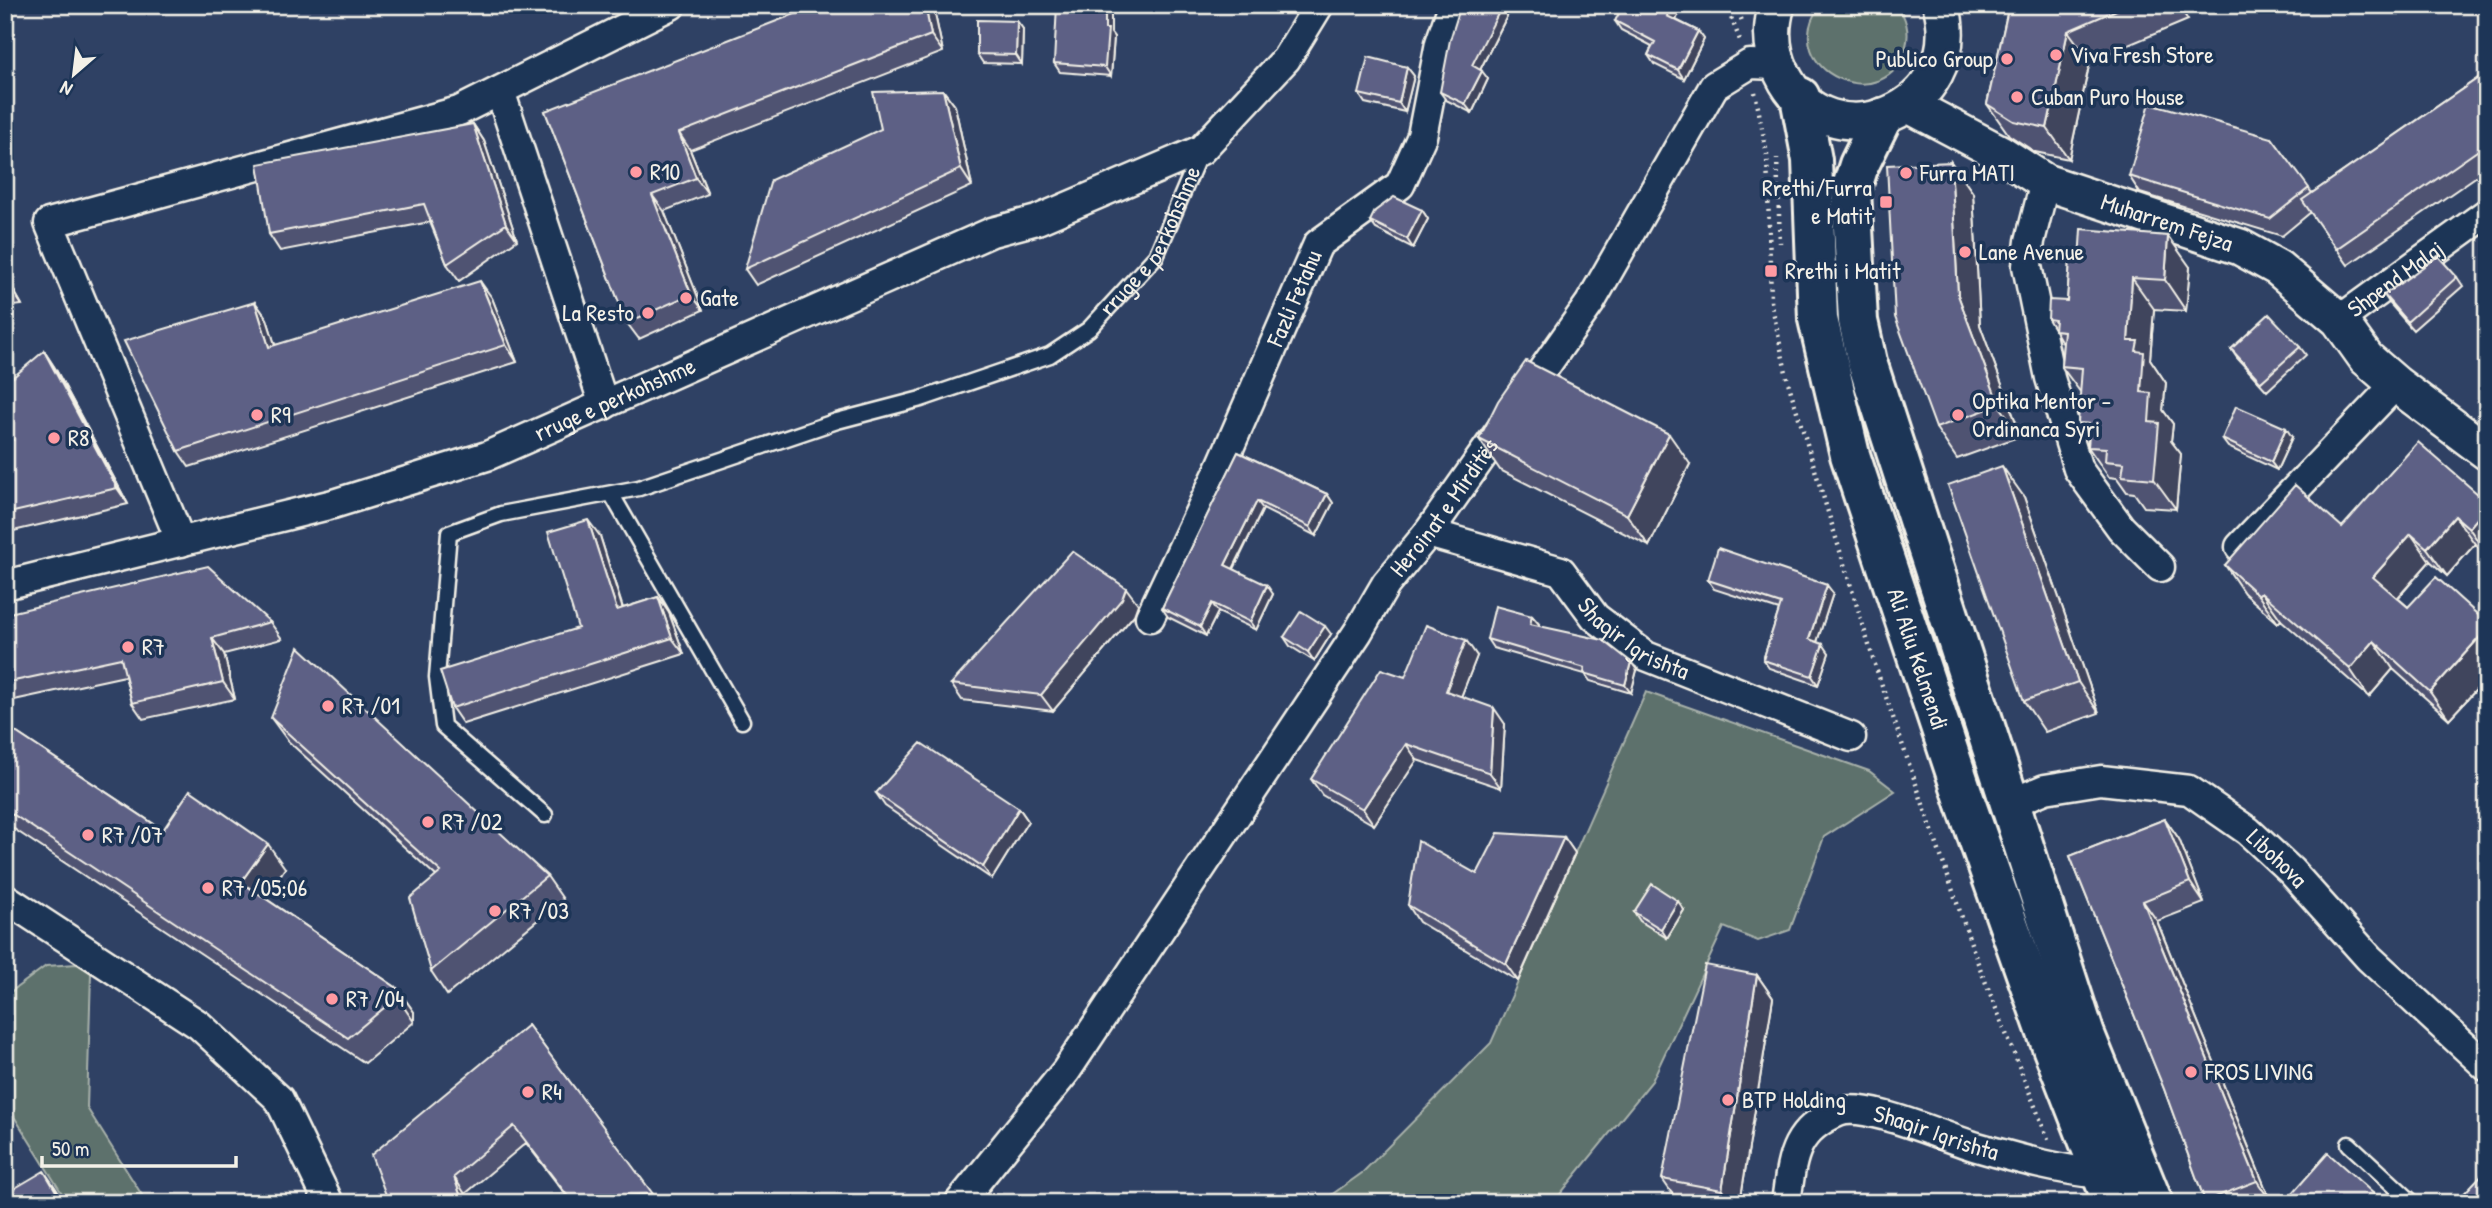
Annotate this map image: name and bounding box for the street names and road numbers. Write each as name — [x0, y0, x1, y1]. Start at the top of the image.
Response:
street label: rruge e perkohshme — [1092, 160, 1208, 323]
street label: Muharrem Fejza — [2097, 185, 2237, 259]
street label: Shpend Malaj — [2340, 232, 2450, 324]
street label: Fazli Fetahu — [1258, 244, 1329, 352]
street label: rruge e perkohshme — [529, 348, 700, 448]
street label: Heroinat e Mirditës — [1382, 431, 1505, 583]
street label: Ali Aliu Kelmendi — [1880, 584, 1957, 734]
street label: Shaqir Igrishta — [1571, 590, 1694, 687]
street label: Libohova — [2240, 821, 2315, 894]
street label: Shaqir Igrishta — [1871, 1097, 2003, 1167]

